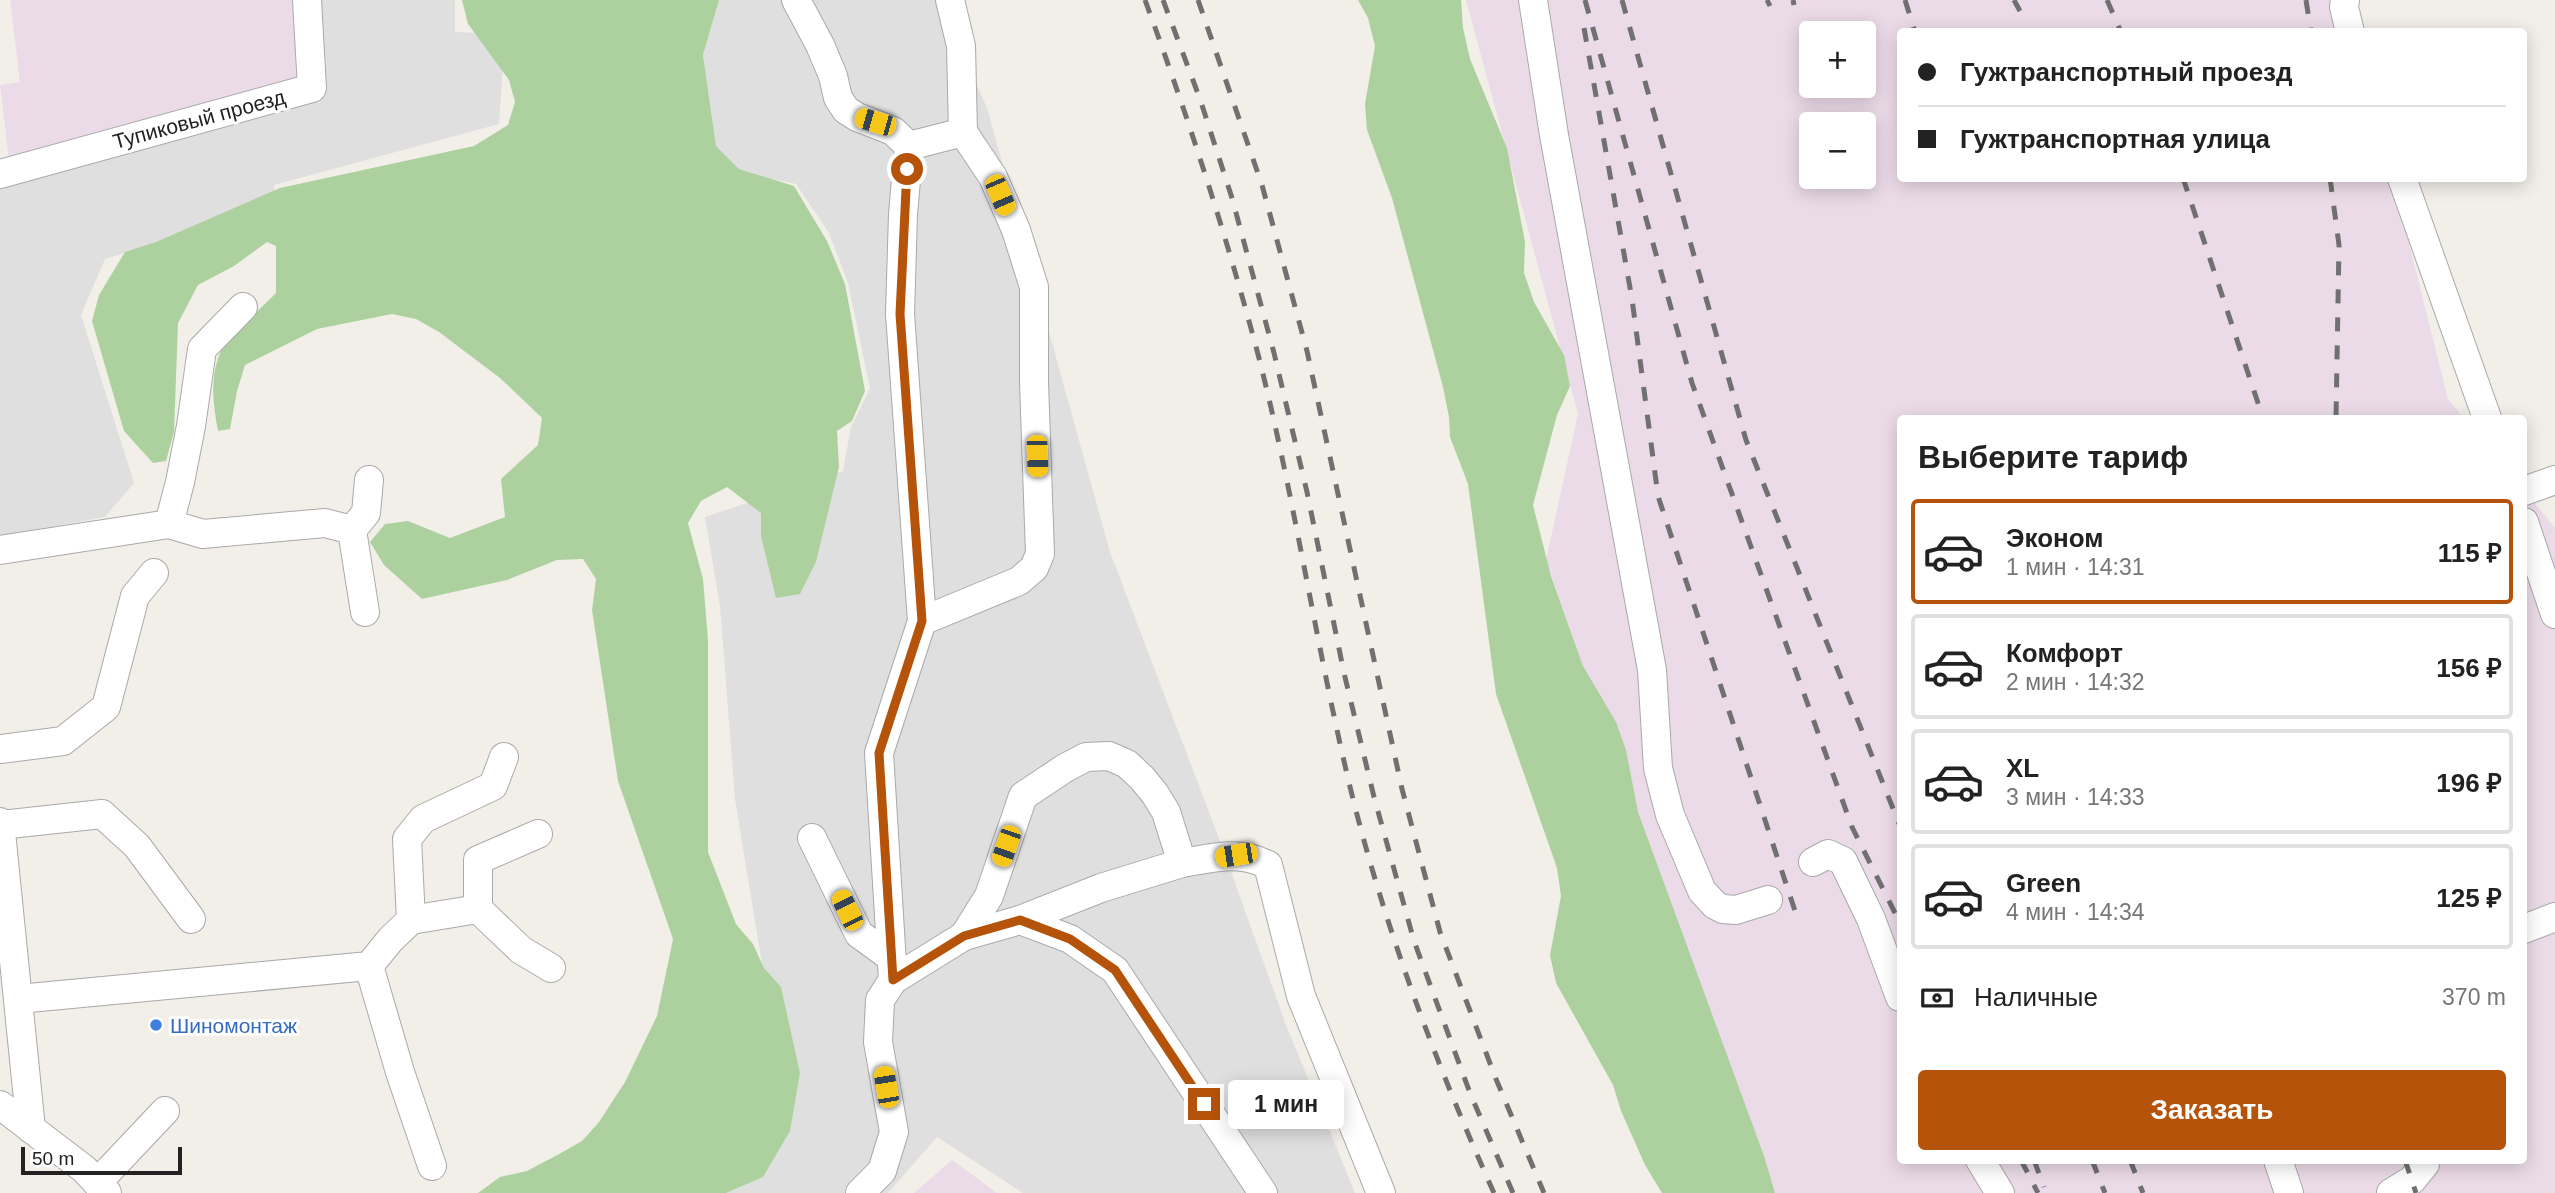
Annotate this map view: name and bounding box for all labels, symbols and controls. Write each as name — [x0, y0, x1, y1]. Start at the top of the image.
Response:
map controls — [1799, 21, 1876, 189]
button: + — [1799, 21, 1876, 98]
text: Гужтранспортный проезд — [1960, 57, 2293, 87]
street label: Тупиковый проезд — [110, 85, 288, 153]
car — [852, 106, 899, 138]
button: − — [1799, 112, 1876, 189]
text: Гужтранспортная улица — [1960, 124, 2270, 154]
route start — [891, 153, 923, 185]
car — [983, 172, 1018, 218]
car — [1026, 435, 1049, 477]
text: Выберите тариф — [1918, 439, 2188, 475]
icon: car — [1922, 520, 1985, 583]
text: Эконом — [2006, 523, 2104, 553]
text: 115 ₽ — [2438, 538, 2502, 568]
text: 1 мин · 14:31 — [2006, 554, 2145, 580]
icon: car — [1922, 635, 1985, 698]
text: Комфорт — [2006, 638, 2123, 668]
text: 156 ₽ — [2436, 653, 2502, 683]
text: 2 мин · 14:32 — [2006, 669, 2145, 695]
icon: car — [1922, 750, 1985, 813]
text: XL — [2006, 753, 2039, 783]
text: 196 ₽ — [2436, 768, 2502, 798]
text: 3 мин · 14:33 — [2006, 784, 2145, 810]
car — [990, 823, 1023, 869]
car — [1214, 841, 1259, 869]
icon: car — [1922, 865, 1985, 928]
text: Green — [2006, 868, 2081, 898]
text: 125 ₽ — [2436, 883, 2502, 913]
car — [829, 887, 866, 933]
text: 4 мин · 14:34 — [2006, 899, 2145, 925]
icon: cash — [1918, 979, 1956, 1017]
text: Наличные — [1974, 982, 2098, 1012]
text: 370 m — [2442, 984, 2506, 1010]
place label: Шиномонтаж — [170, 1014, 297, 1037]
marker: Шиномонтаж — [148, 1017, 164, 1033]
car — [873, 1064, 900, 1110]
button: Заказать — [1918, 1070, 2506, 1150]
callout: 1 мин — [1228, 1080, 1344, 1128]
route end — [1188, 1088, 1220, 1120]
text: 1 мин — [1254, 1091, 1318, 1117]
scale bar — [21, 1144, 182, 1176]
text: 50 m — [32, 1148, 74, 1169]

